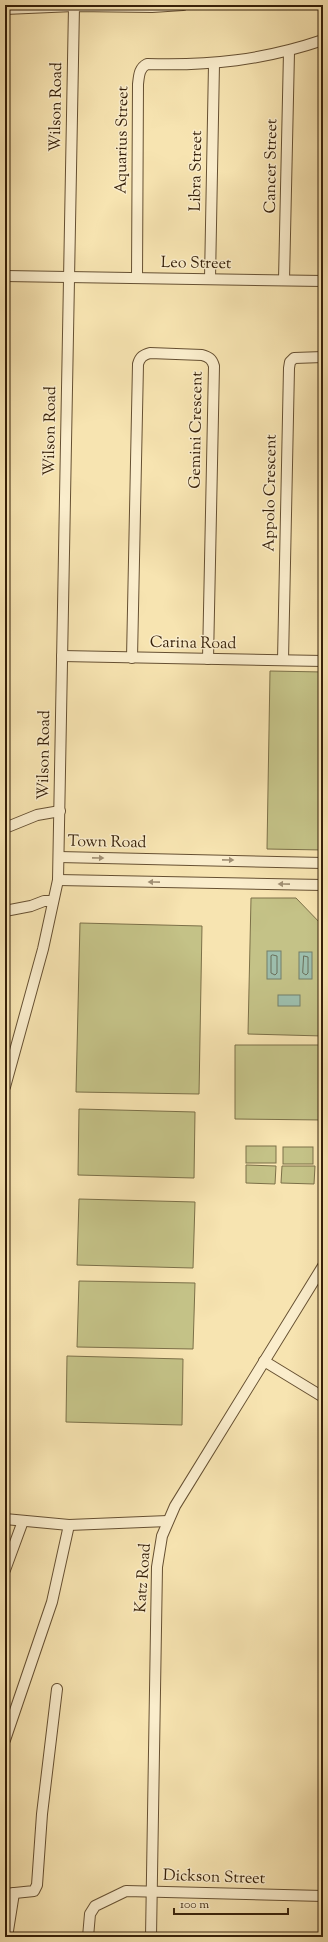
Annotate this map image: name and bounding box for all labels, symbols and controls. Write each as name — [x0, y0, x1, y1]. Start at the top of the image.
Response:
street label: Wilson Road — [45, 62, 69, 152]
street label: Aquarius Street — [111, 85, 135, 194]
street label: Cancer Street — [260, 118, 284, 214]
street label: Libra Street — [185, 130, 209, 212]
street label: Leo Street — [161, 252, 232, 276]
street label: Gemini Crescent — [184, 370, 210, 489]
street label: Wilson Road — [39, 386, 63, 476]
street label: Appolo Crescent — [258, 434, 284, 552]
street label: Carina Road — [150, 632, 236, 656]
street label: Wilson Road — [33, 710, 57, 800]
street label: Town Road — [67, 831, 147, 855]
one-way arrow — [92, 854, 104, 861]
one-way arrow — [222, 857, 234, 864]
one-way arrow — [147, 879, 160, 885]
one-way arrow — [278, 881, 290, 888]
street label: Katz Road — [130, 1542, 158, 1614]
street label: Dickson Street — [163, 1865, 266, 1891]
scale bar — [174, 1890, 288, 1916]
text: 100 m — [180, 1896, 209, 1914]

